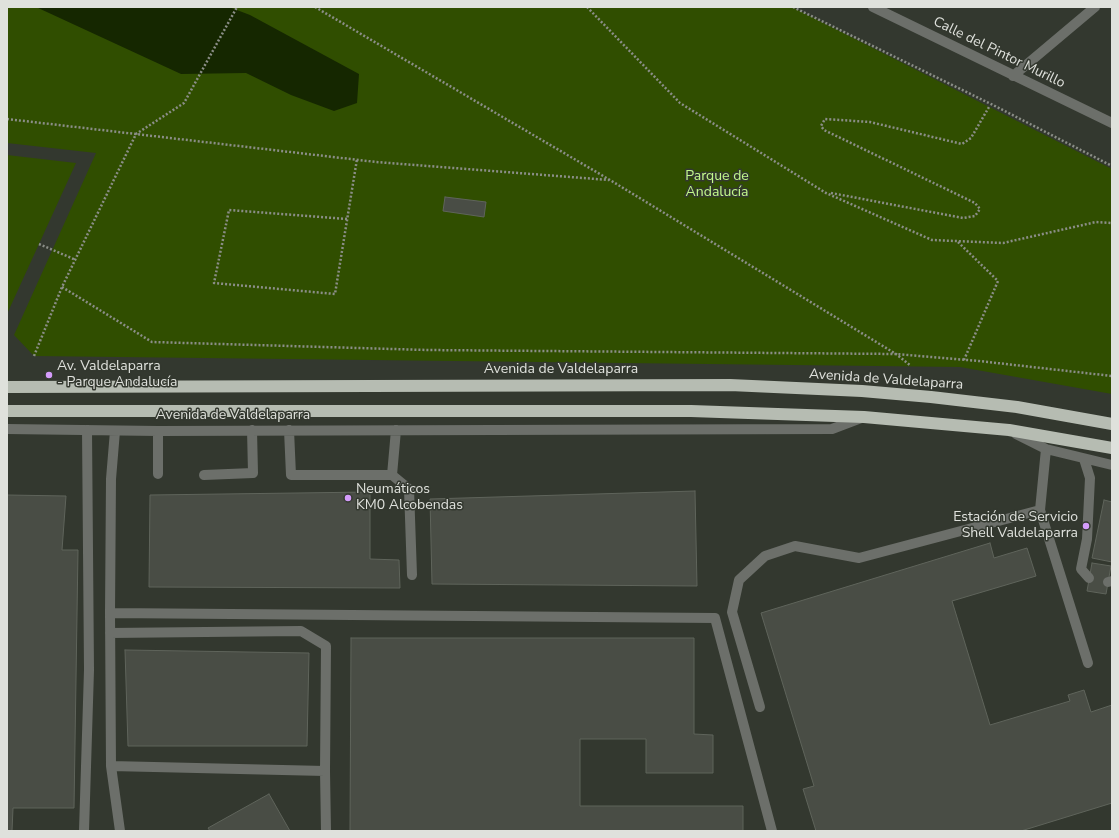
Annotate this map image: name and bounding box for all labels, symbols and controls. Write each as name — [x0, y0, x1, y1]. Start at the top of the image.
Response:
street label: Calle del Pintor Murillo — [930, 14, 1068, 92]
park label: Parque de Andalucía — [685, 169, 749, 202]
place label: Av. Valdelaparra - Parque Andalucía — [57, 359, 177, 392]
street label: Avenida de Valdelaparra — [484, 362, 638, 378]
street label: Avenida de Valdelaparra — [808, 366, 964, 394]
marker: Av. Valdelaparra - Parque Andalucía — [44, 370, 54, 380]
street label: Avenida de Valdelaparra — [156, 408, 310, 424]
place label: Neumáticos KM0 Alcobendas — [356, 482, 463, 514]
marker: Neumáticos KM0 Alcobendas — [343, 493, 353, 503]
place label: Estación de Servicio Shell Valdelaparra — [953, 510, 1078, 542]
marker: Estación de Servicio Shell Valdelaparra — [1081, 521, 1091, 531]

